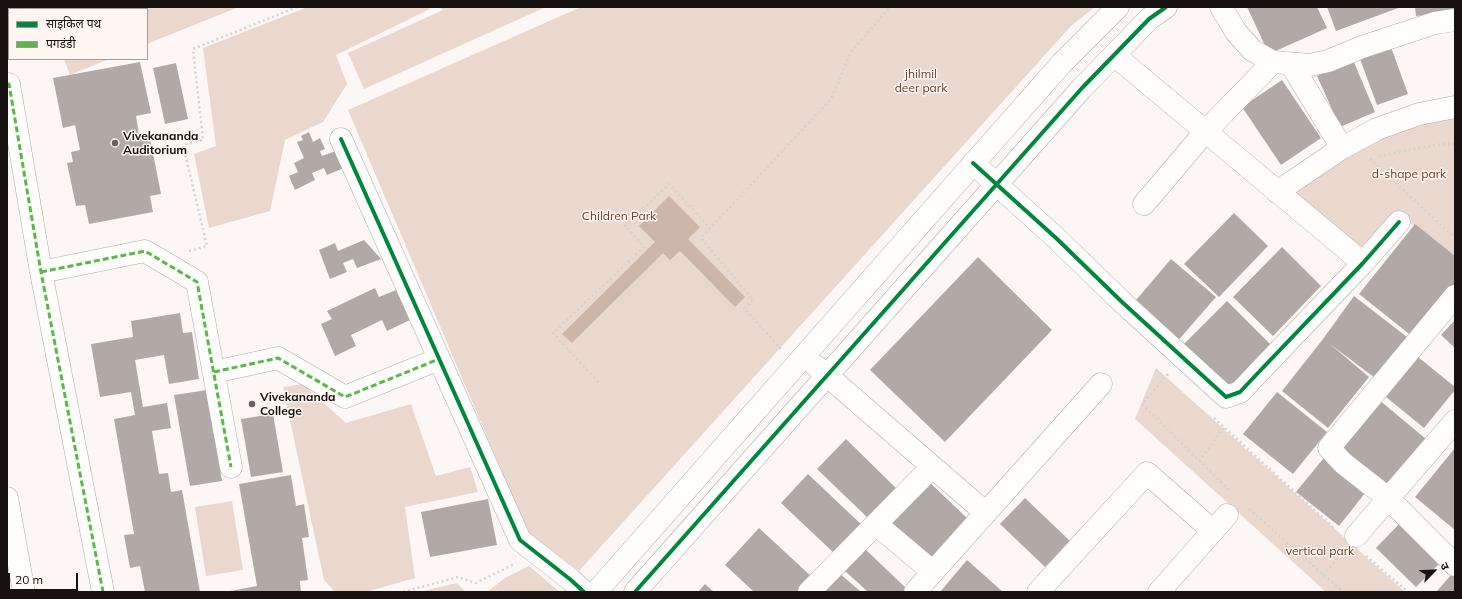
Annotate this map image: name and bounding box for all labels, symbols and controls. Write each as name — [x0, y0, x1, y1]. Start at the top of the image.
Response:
legend — [8, 8, 148, 60]
text: साइकिल पथ — [46, 16, 101, 31]
text: पगडंडी — [46, 36, 76, 51]
park label: jhilmil deer park — [895, 67, 947, 95]
place label: Vivekananda Auditorium — [123, 129, 199, 157]
marker: Vivekananda Auditorium — [110, 138, 120, 148]
park label: d-shape park — [1372, 167, 1446, 181]
park label: Children Park — [582, 209, 656, 223]
place label: Vivekananda College — [260, 390, 336, 418]
marker: Vivekananda College — [247, 399, 257, 409]
park label: vertical park — [1286, 544, 1354, 558]
north arrow — [1414, 551, 1454, 591]
text: उ — [1437, 560, 1453, 572]
scale bar — [10, 565, 80, 591]
text: 20 m — [15, 572, 43, 587]

